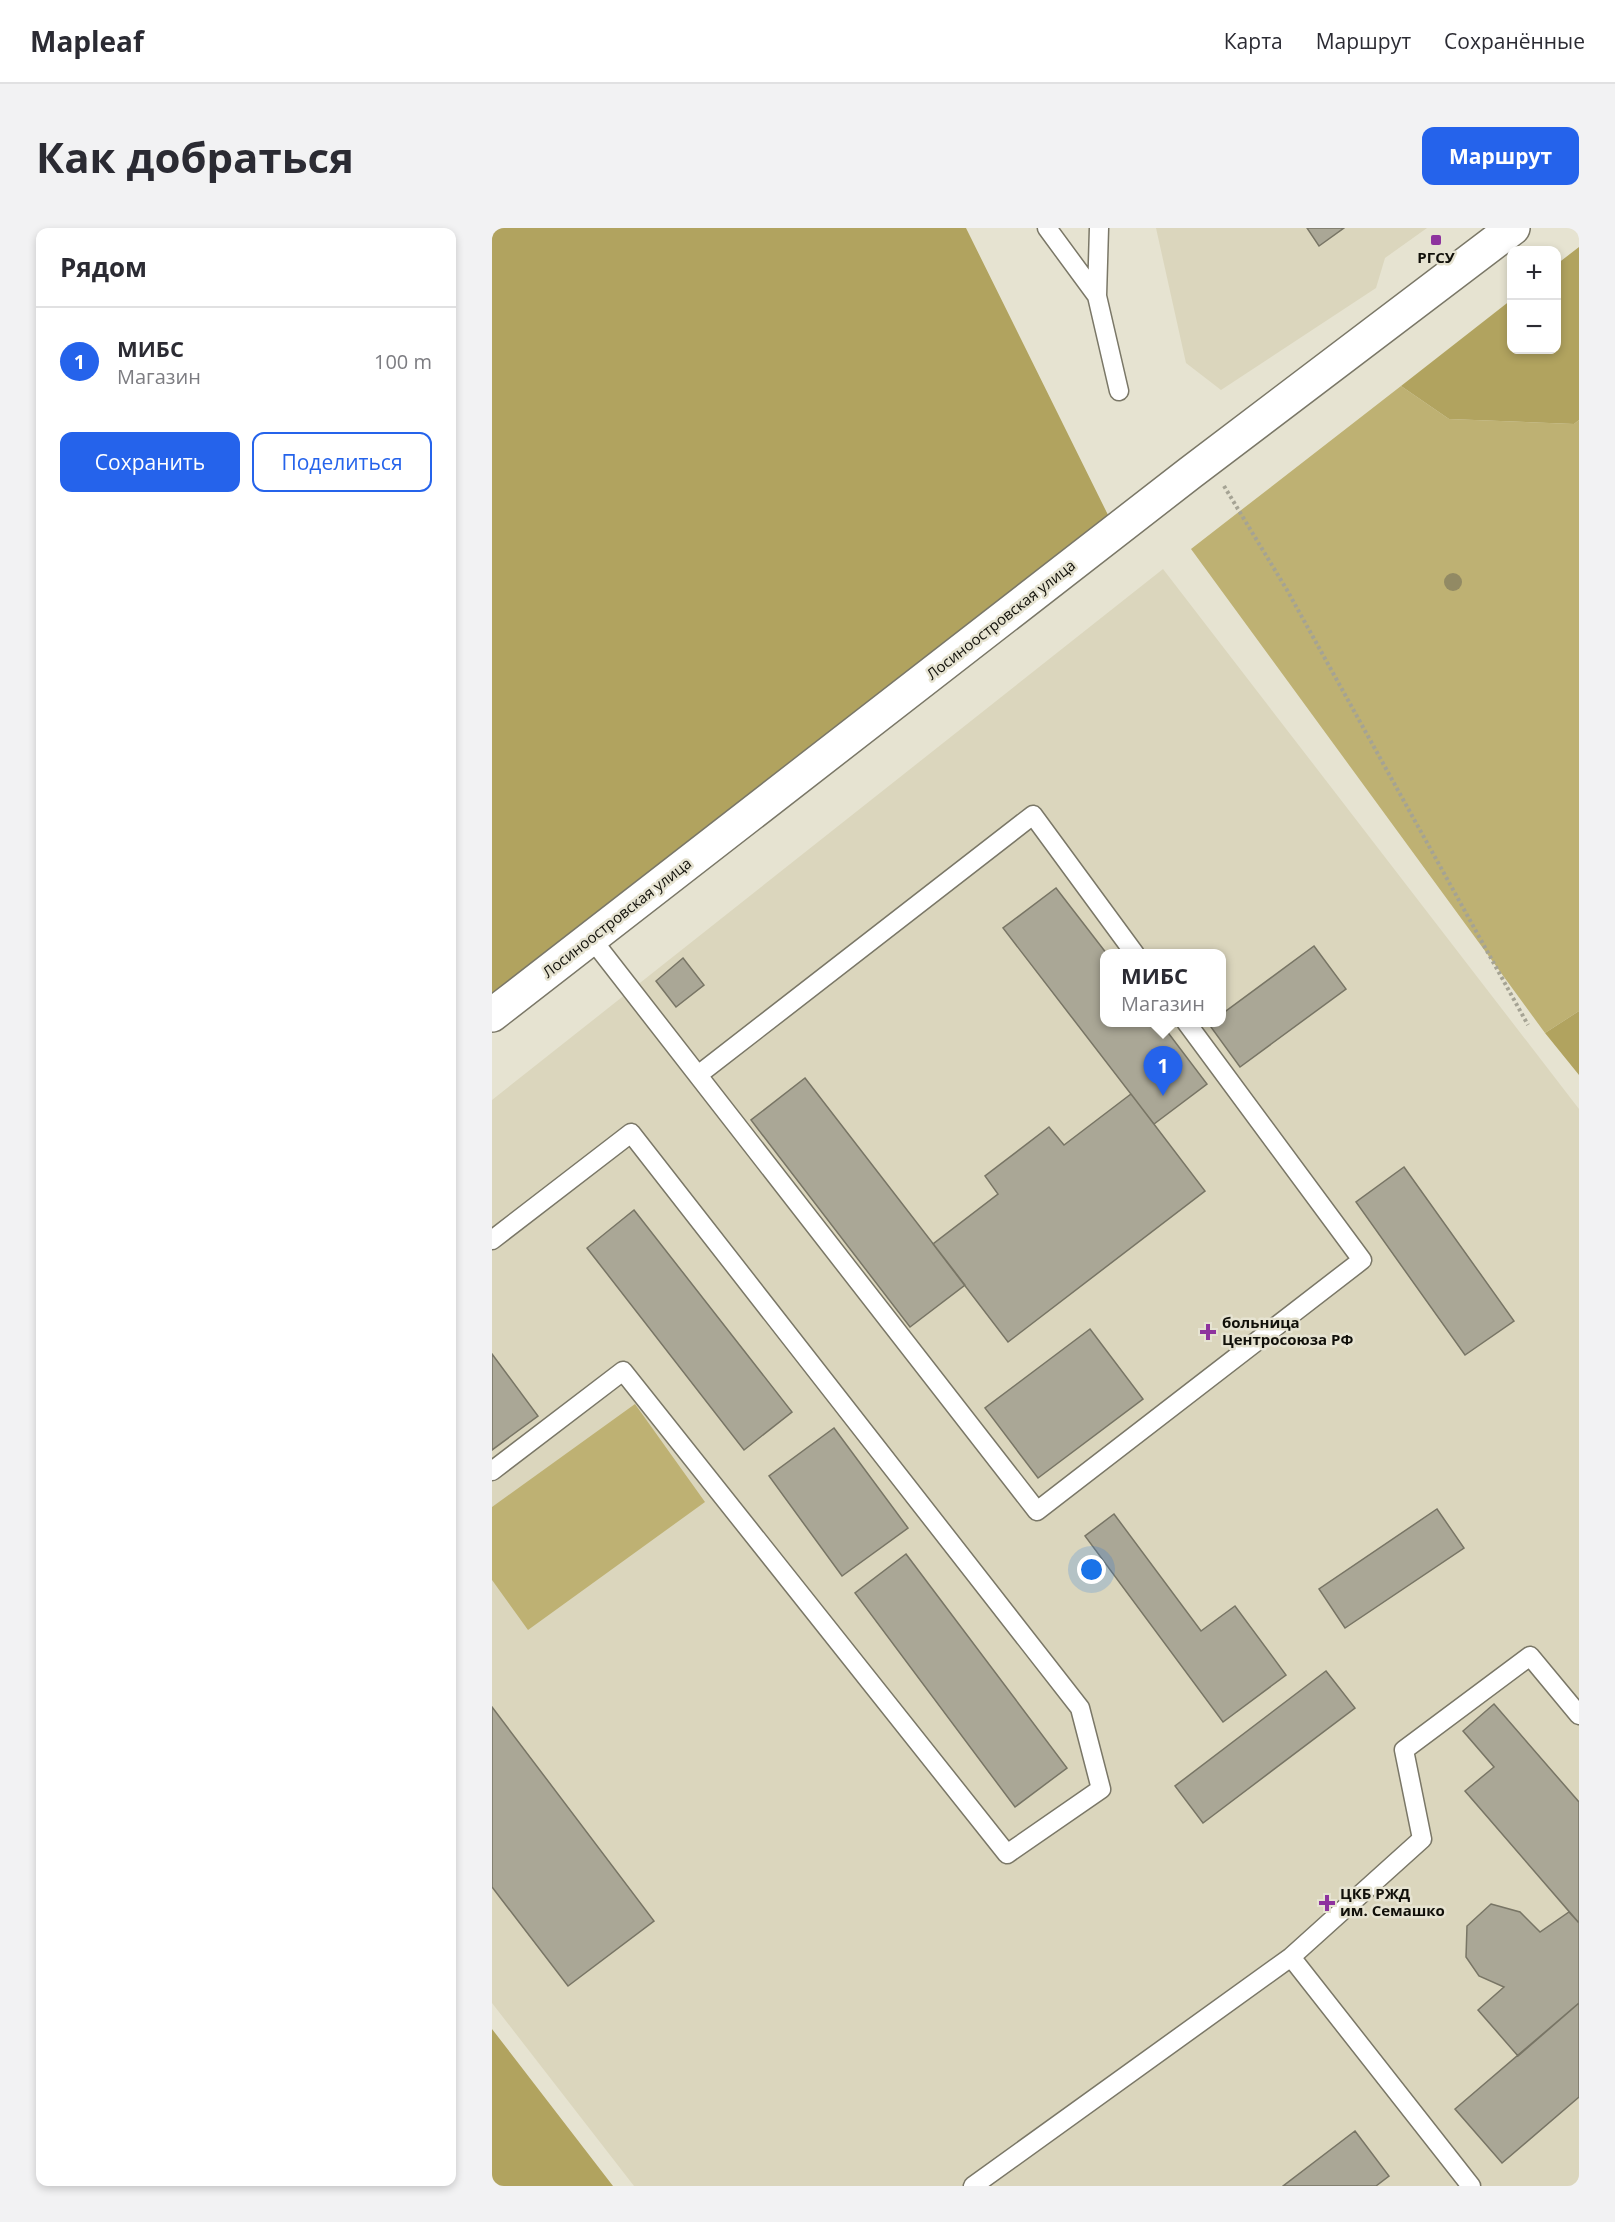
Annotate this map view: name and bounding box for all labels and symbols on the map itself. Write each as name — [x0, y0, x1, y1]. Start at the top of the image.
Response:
marker: РГСУ — [1429, 233, 1443, 247]
place label: РГСУ — [1417, 247, 1455, 267]
street label: Лосиноостровская улица — [922, 555, 1079, 684]
street label: Лосиноостровская улица — [538, 853, 695, 982]
pin: 1 — [1144, 1046, 1182, 1096]
place label: больница Центросоюза РФ — [1222, 1312, 1353, 1349]
marker: больница Центросоюза РФ — [1199, 1323, 1217, 1341]
your location — [1077, 1555, 1106, 1584]
place label: ЦКБ РЖД им. Семашко — [1340, 1883, 1445, 1920]
marker: ЦКБ РЖД им. Семашко — [1318, 1894, 1336, 1912]

